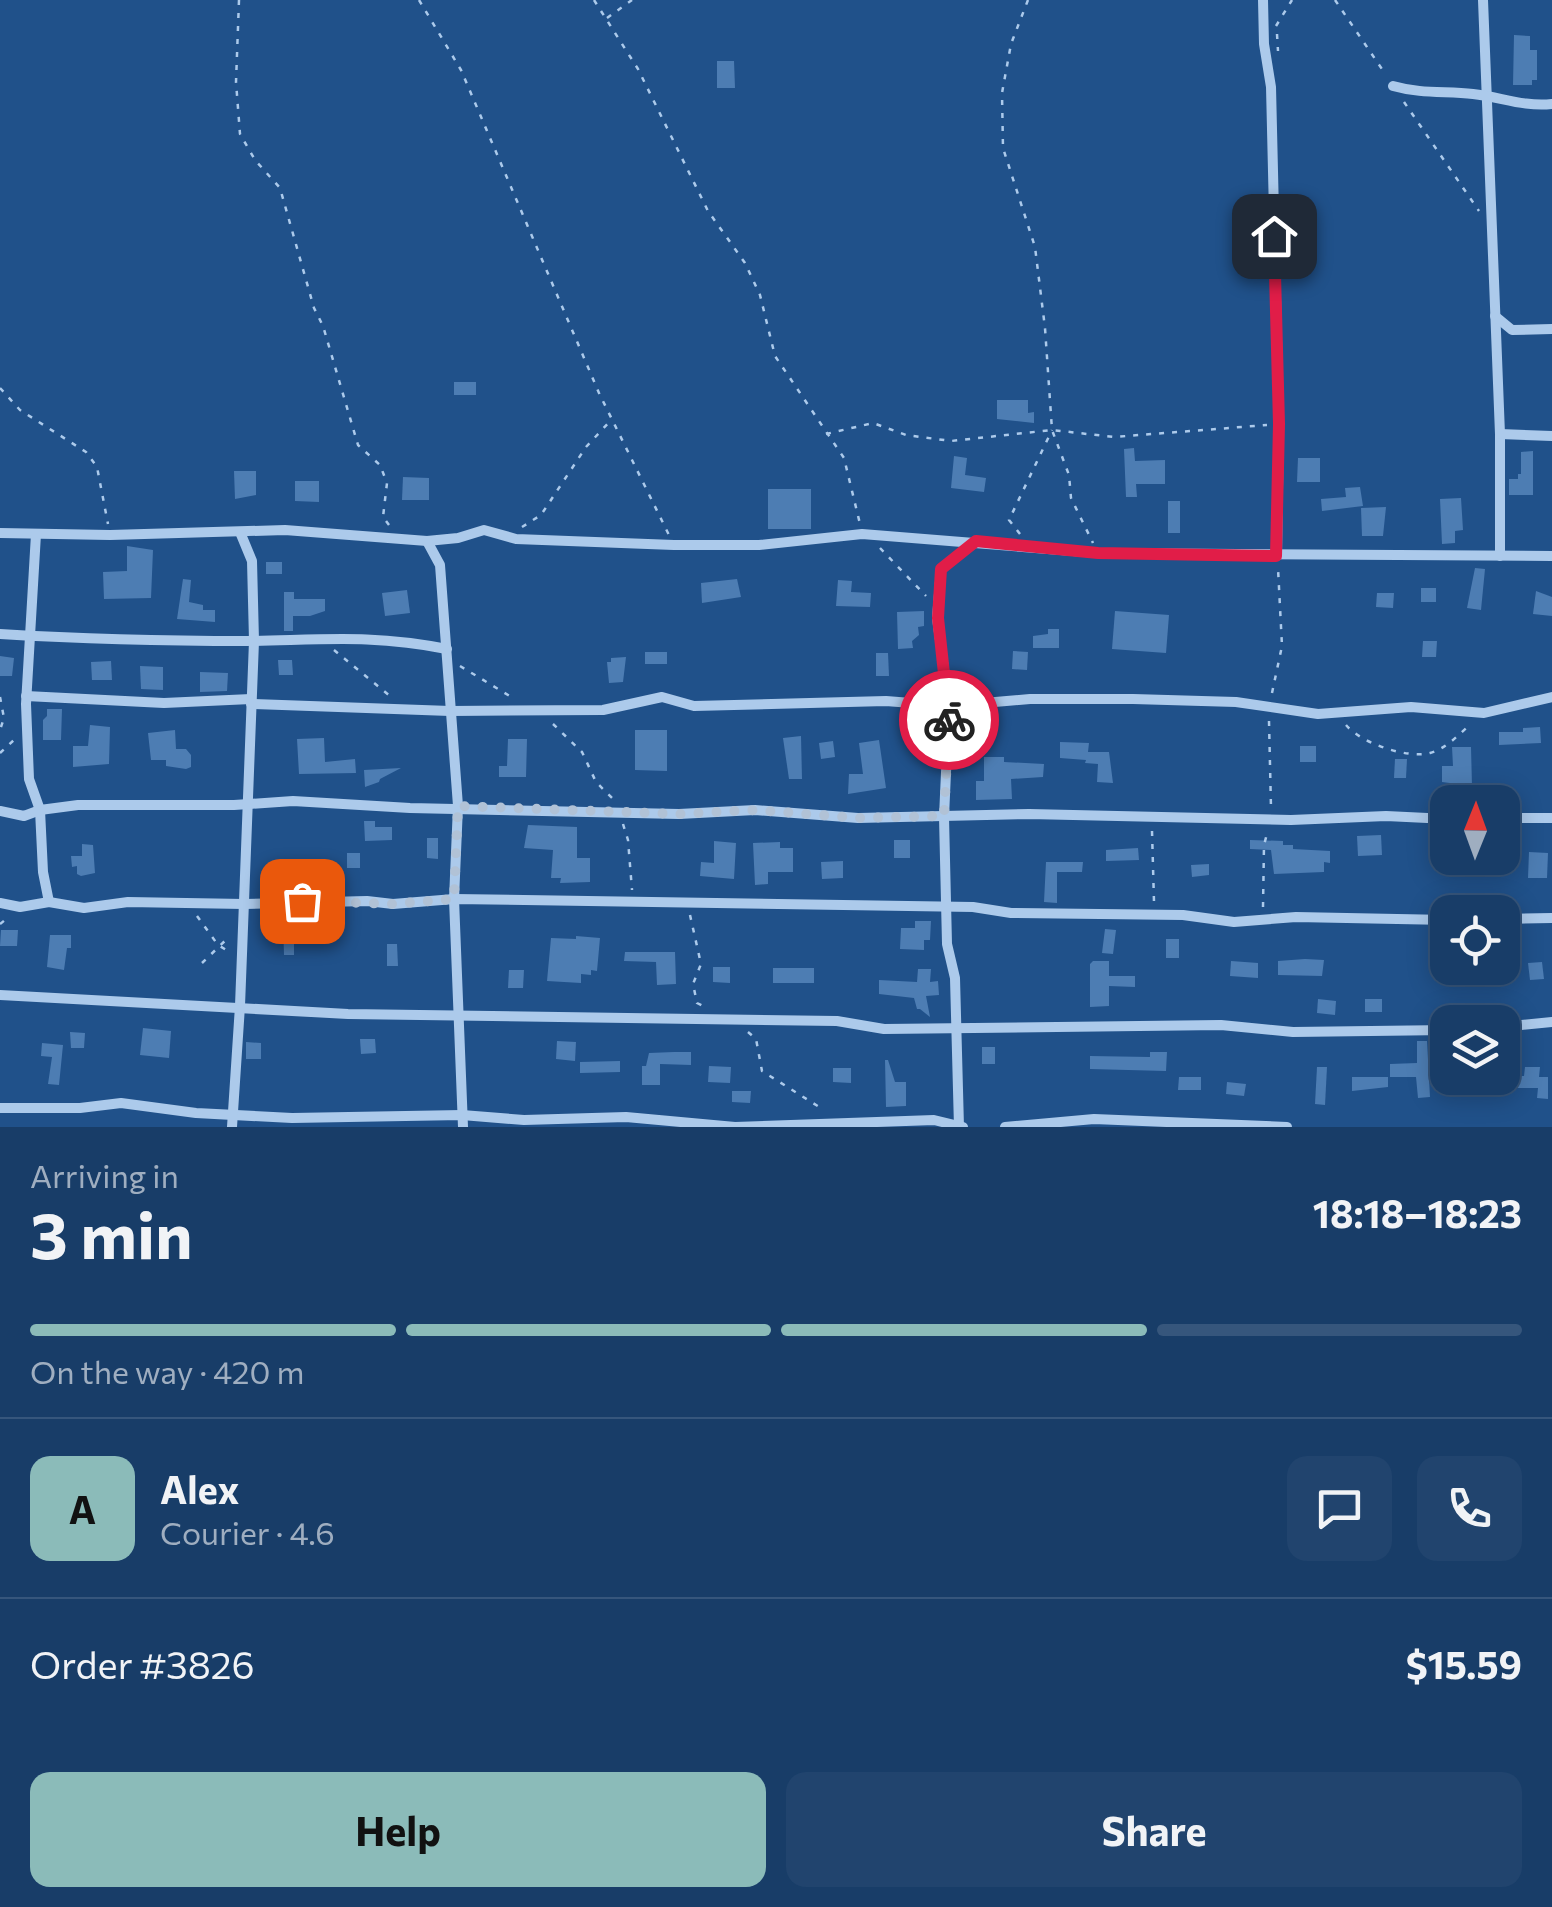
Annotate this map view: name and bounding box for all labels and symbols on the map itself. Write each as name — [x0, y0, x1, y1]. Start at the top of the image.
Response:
pin — [1232, 194, 1317, 279]
courier — [899, 670, 999, 770]
north arrow — [1430, 785, 1520, 875]
pin — [260, 859, 345, 944]

